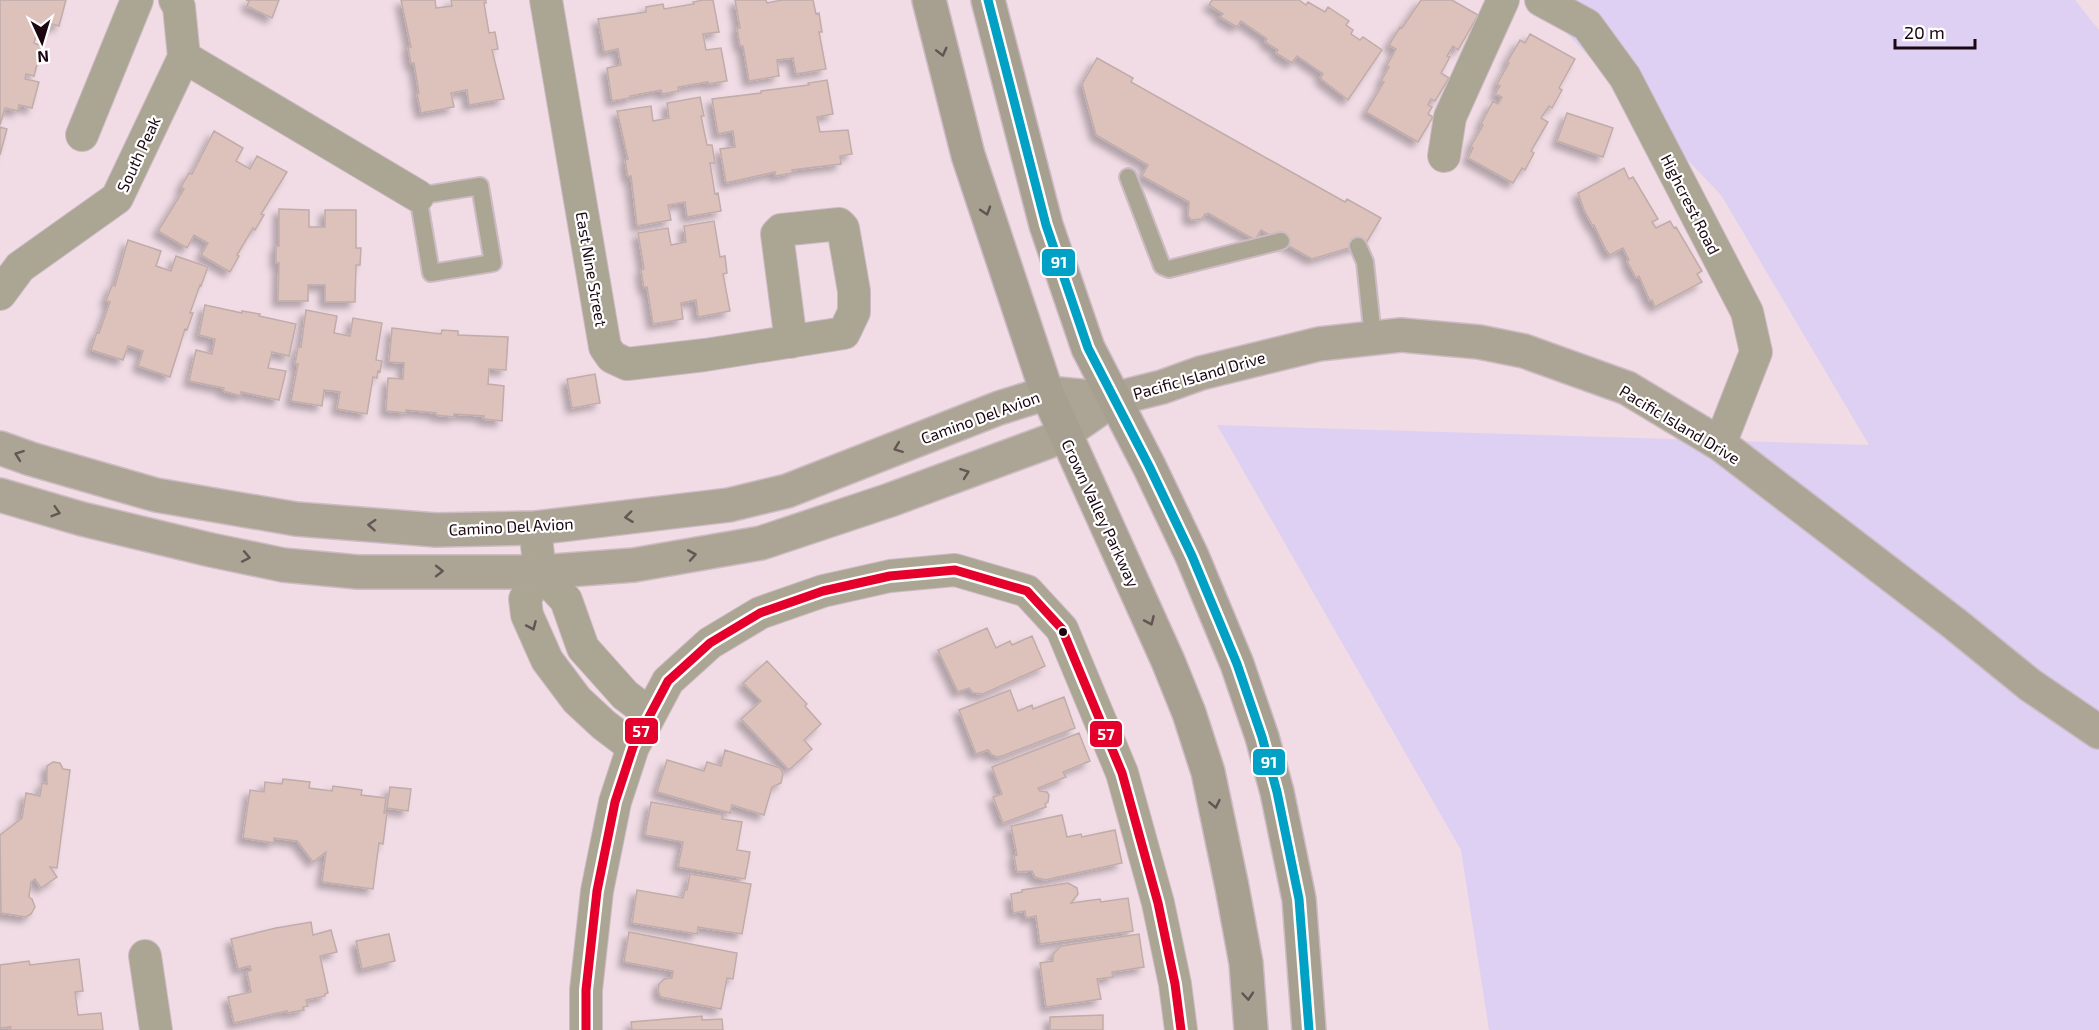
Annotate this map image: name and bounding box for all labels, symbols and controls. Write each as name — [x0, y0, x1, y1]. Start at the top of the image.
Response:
north arrow — [12, 12, 72, 72]
scale bar — [1895, 12, 1974, 50]
text: 20 m — [1904, 21, 1945, 43]
one-way arrow — [934, 47, 947, 57]
text: N — [37, 48, 50, 67]
street label: South Peak — [112, 113, 164, 195]
street label: Highcrest Road — [1658, 151, 1724, 257]
one-way arrow — [979, 205, 992, 216]
street label: East Nine Street — [573, 210, 611, 328]
line badge: 91 — [1041, 248, 1076, 277]
text: 91 — [1051, 252, 1067, 271]
street label: Pacific Island Drive — [1131, 347, 1267, 403]
street label: Pacific Island Drive — [1616, 381, 1744, 467]
street label: Camino Del Avion — [918, 387, 1042, 447]
street label: Crown Valley Parkway — [1058, 436, 1144, 590]
one-way arrow — [893, 440, 904, 453]
one-way arrow — [14, 449, 25, 462]
one-way arrow — [959, 467, 970, 480]
one-way arrow — [50, 505, 61, 517]
one-way arrow — [625, 510, 634, 523]
street label: Camino Del Avion — [448, 513, 574, 539]
one-way arrow — [368, 519, 377, 532]
one-way arrow — [687, 549, 697, 562]
one-way arrow — [240, 550, 250, 563]
one-way arrow — [435, 565, 444, 577]
one-way arrow — [1143, 614, 1155, 625]
one-way arrow — [524, 619, 536, 630]
unlabelled marker — [1057, 626, 1069, 638]
line badge: 57 — [624, 717, 659, 745]
line badge: 57 — [1089, 720, 1123, 748]
text: 57 — [632, 721, 650, 740]
text: 57 — [1097, 724, 1115, 743]
line badge: 91 — [1252, 748, 1286, 776]
text: 91 — [1261, 752, 1277, 771]
one-way arrow — [1208, 799, 1221, 809]
one-way arrow — [1242, 991, 1255, 1000]

